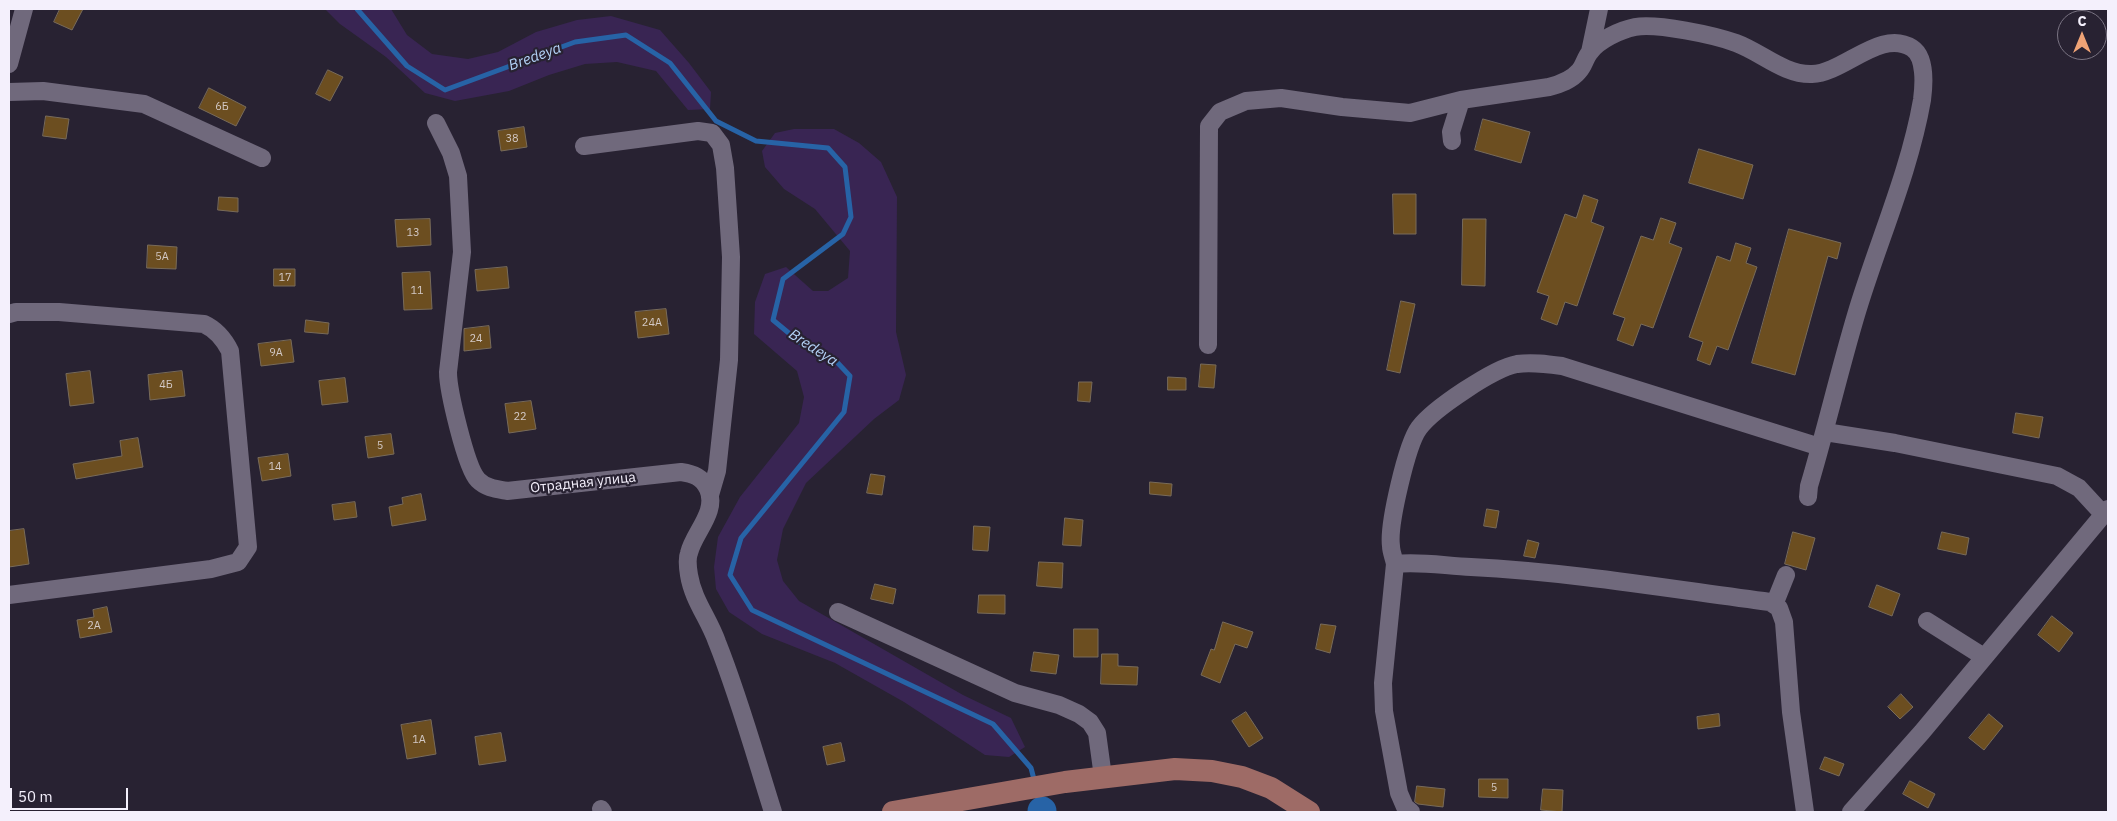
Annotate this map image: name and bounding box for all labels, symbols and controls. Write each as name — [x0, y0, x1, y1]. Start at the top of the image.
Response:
north arrow — [2057, 10, 2107, 60]
text: С — [2077, 12, 2087, 30]
water label: Bredeya — [506, 39, 564, 75]
house number: 6Б — [215, 100, 229, 114]
house number: 38 — [505, 132, 519, 146]
house number: 13 — [406, 226, 420, 240]
house number: 5А — [155, 250, 169, 264]
house number: 17 — [278, 271, 292, 285]
house number: 11 — [410, 284, 424, 298]
house number: 24А — [642, 316, 662, 330]
water label: Bredeya — [785, 326, 841, 370]
house number: 24 — [469, 332, 483, 346]
house number: 9А — [269, 346, 283, 360]
house number: 4Б — [159, 378, 173, 392]
house number: 22 — [513, 410, 527, 424]
house number: 5 — [377, 439, 383, 453]
house number: 14 — [268, 460, 282, 474]
street label: Отрадная улица — [529, 469, 637, 497]
house number: 2А — [87, 619, 101, 633]
house number: 1А — [412, 733, 426, 747]
scale bar — [12, 778, 130, 810]
house number: 5 — [1491, 781, 1497, 795]
text: 50 m — [18, 787, 53, 806]

